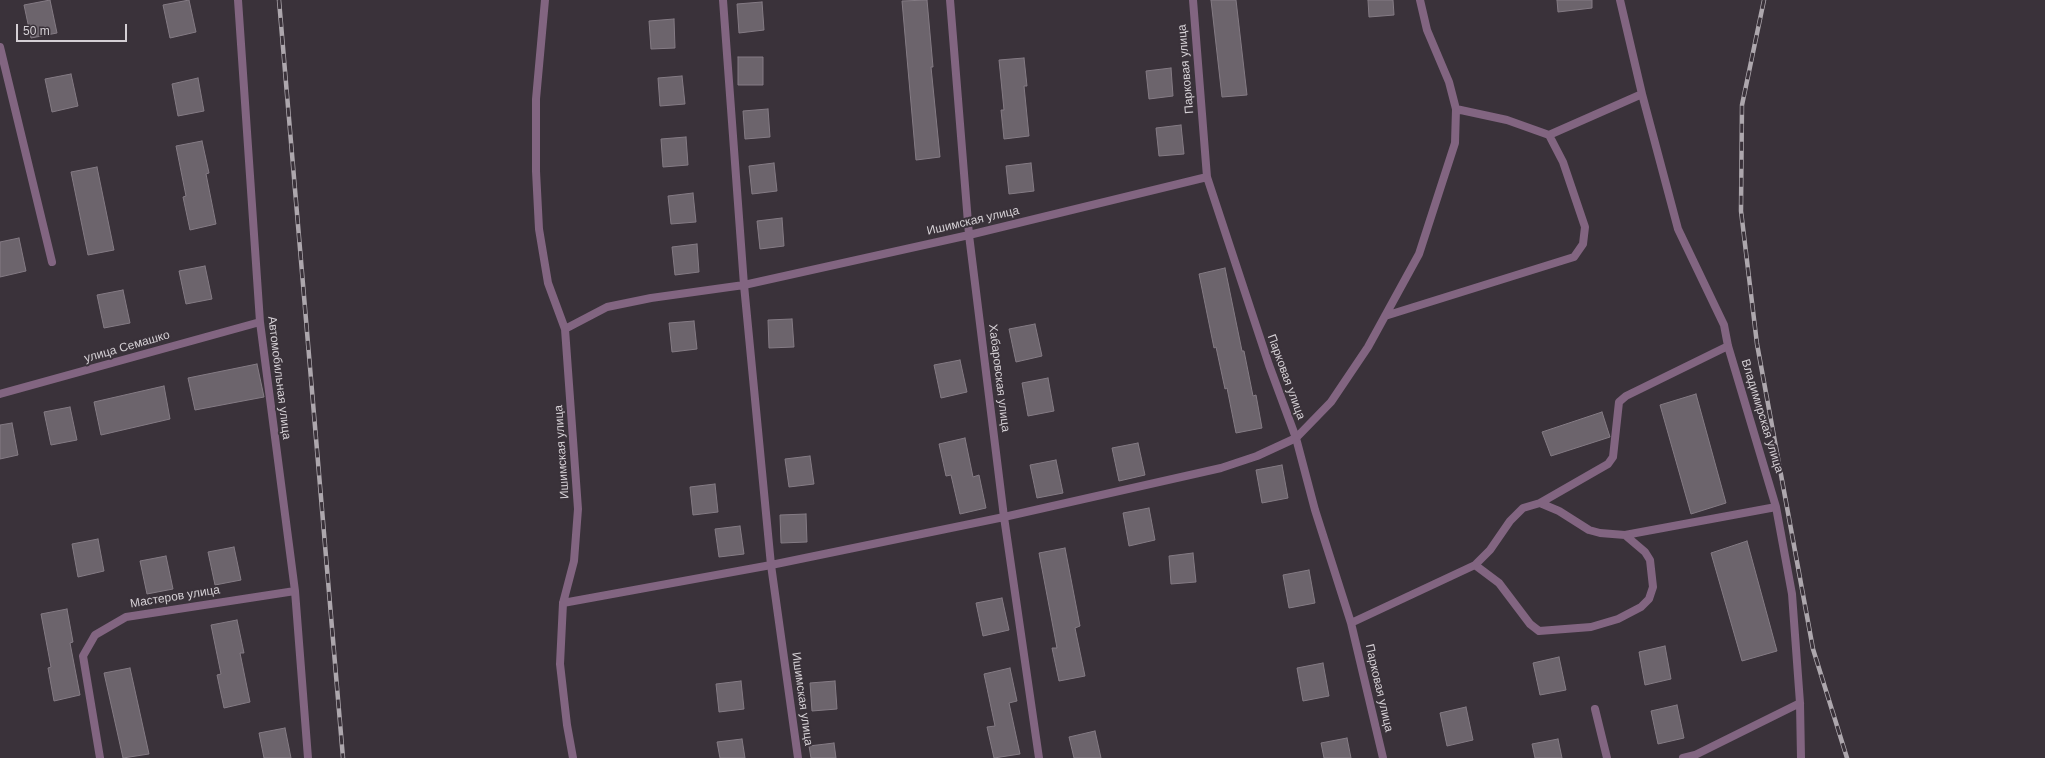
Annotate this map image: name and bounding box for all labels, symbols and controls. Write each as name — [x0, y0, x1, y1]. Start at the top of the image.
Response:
scale bar — [18, 16, 129, 42]
text: 50 m — [23, 24, 50, 38]
street label: Парковая улица — [1175, 24, 1197, 114]
street label: Ишимская улица — [925, 203, 1021, 239]
street label: Автомобильная улица — [264, 316, 294, 440]
street label: Хабаровская улица — [985, 323, 1013, 433]
street label: улица Семашко — [83, 328, 171, 366]
street label: Парковая улица — [1264, 332, 1308, 422]
street label: Владимирская улица — [1738, 357, 1786, 475]
street label: Ишимская улица — [552, 405, 572, 499]
street label: Мастеров улица — [129, 583, 221, 611]
street label: Парковая улица — [1362, 643, 1396, 733]
street label: Ишимская улица — [788, 651, 816, 747]

